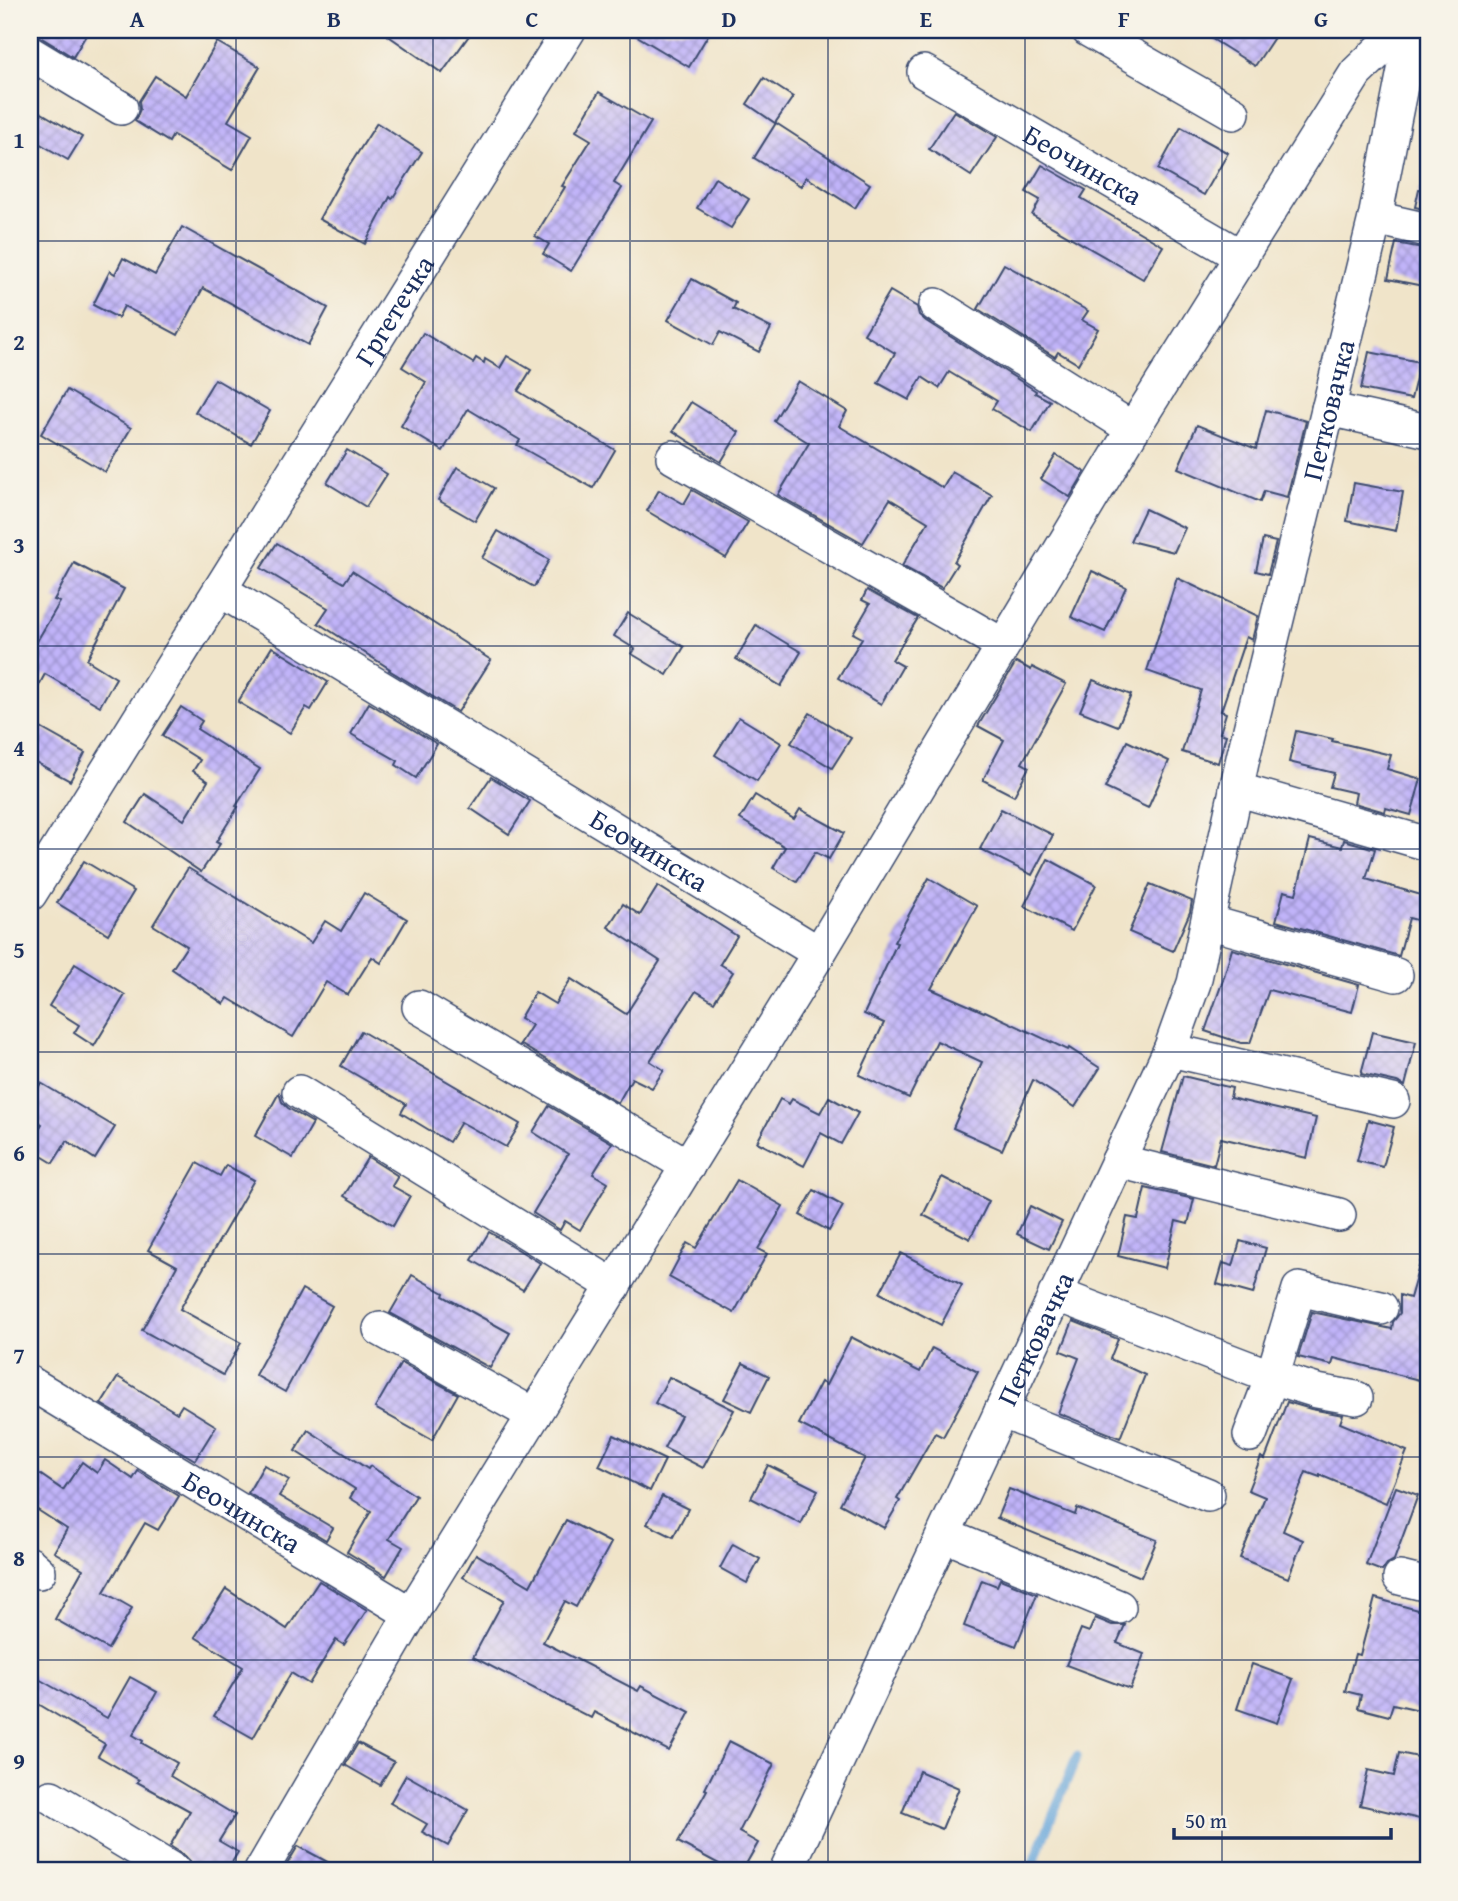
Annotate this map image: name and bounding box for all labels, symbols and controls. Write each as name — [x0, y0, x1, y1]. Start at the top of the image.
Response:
text: A — [130, 2, 145, 35]
text: B — [327, 2, 341, 35]
text: C — [525, 2, 539, 35]
text: D — [722, 2, 737, 35]
text: E — [920, 2, 932, 35]
text: F — [1118, 2, 1130, 35]
text: G — [1314, 2, 1328, 35]
street label: Беочинска — [1016, 113, 1151, 215]
text: 1 — [13, 123, 25, 156]
street label: Гргетечка — [344, 246, 444, 373]
text: 2 — [13, 325, 25, 358]
street label: Петковачка — [1291, 335, 1365, 485]
text: 3 — [13, 528, 25, 561]
text: 4 — [13, 731, 25, 764]
street label: Беочинска — [583, 798, 717, 902]
text: 5 — [13, 933, 25, 966]
text: 6 — [13, 1136, 25, 1169]
street label: Петковачка — [986, 1264, 1084, 1412]
text: 7 — [13, 1339, 25, 1372]
street label: Беочинска — [175, 1459, 310, 1563]
text: 8 — [13, 1541, 25, 1574]
text: 9 — [13, 1744, 25, 1777]
scale bar — [1174, 1796, 1392, 1840]
text: 50 m — [1185, 1805, 1227, 1836]

